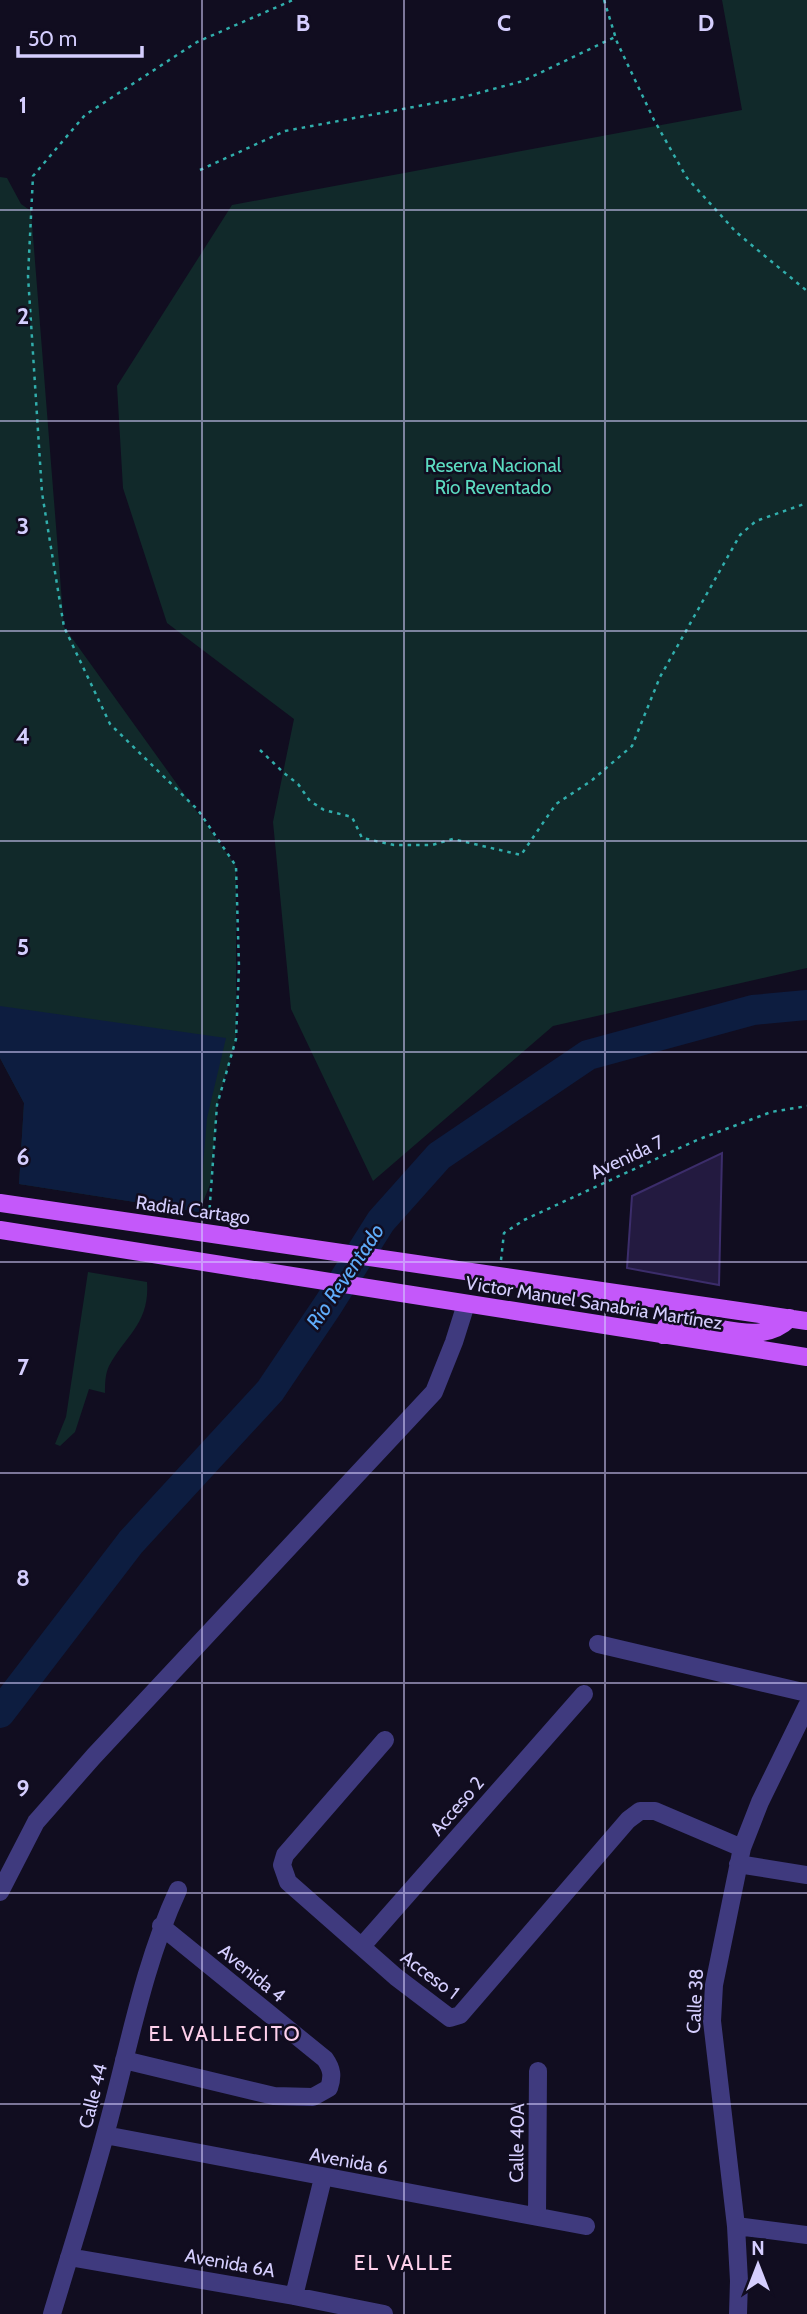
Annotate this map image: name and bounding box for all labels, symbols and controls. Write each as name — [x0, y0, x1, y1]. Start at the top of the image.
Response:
text: B — [296, 9, 310, 37]
text: C — [497, 9, 511, 37]
text: D — [698, 9, 714, 37]
scale bar — [18, 14, 142, 58]
text: 50 m — [28, 26, 77, 51]
text: 1 — [19, 91, 27, 119]
text: 2 — [17, 302, 29, 330]
park label: Reserva Nacional Río Reventado — [425, 454, 562, 499]
text: 3 — [17, 512, 29, 540]
text: 4 — [16, 722, 30, 750]
text: 5 — [17, 933, 29, 961]
street label: Avenida 7 — [587, 1130, 668, 1184]
text: 6 — [17, 1143, 29, 1171]
street label: Radial Cartago — [134, 1191, 252, 1229]
water label: Rio Reventado — [301, 1219, 389, 1333]
street label: Victor Manuel Sanabria Martínez — [464, 1271, 724, 1335]
text: 7 — [17, 1353, 29, 1381]
text: 8 — [16, 1564, 30, 1592]
street label: Acceso 2 — [425, 1772, 489, 1840]
text: 9 — [17, 1774, 29, 1802]
street label: Avenida 4 — [214, 1939, 290, 2007]
street label: Acceso 1 — [396, 1946, 464, 2004]
street label: Calle 38 — [682, 1968, 708, 2034]
district label: EL VALLECITO — [148, 2021, 302, 2046]
street label: Calle 44 — [74, 2061, 112, 2131]
street label: Calle 40A — [505, 2103, 529, 2183]
street label: Avenida 6 — [308, 2143, 390, 2179]
north arrow — [723, 2230, 793, 2300]
text: N — [751, 2237, 765, 2260]
street label: Avenida 6A — [183, 2244, 277, 2282]
district label: EL VALLE — [354, 2250, 454, 2275]

